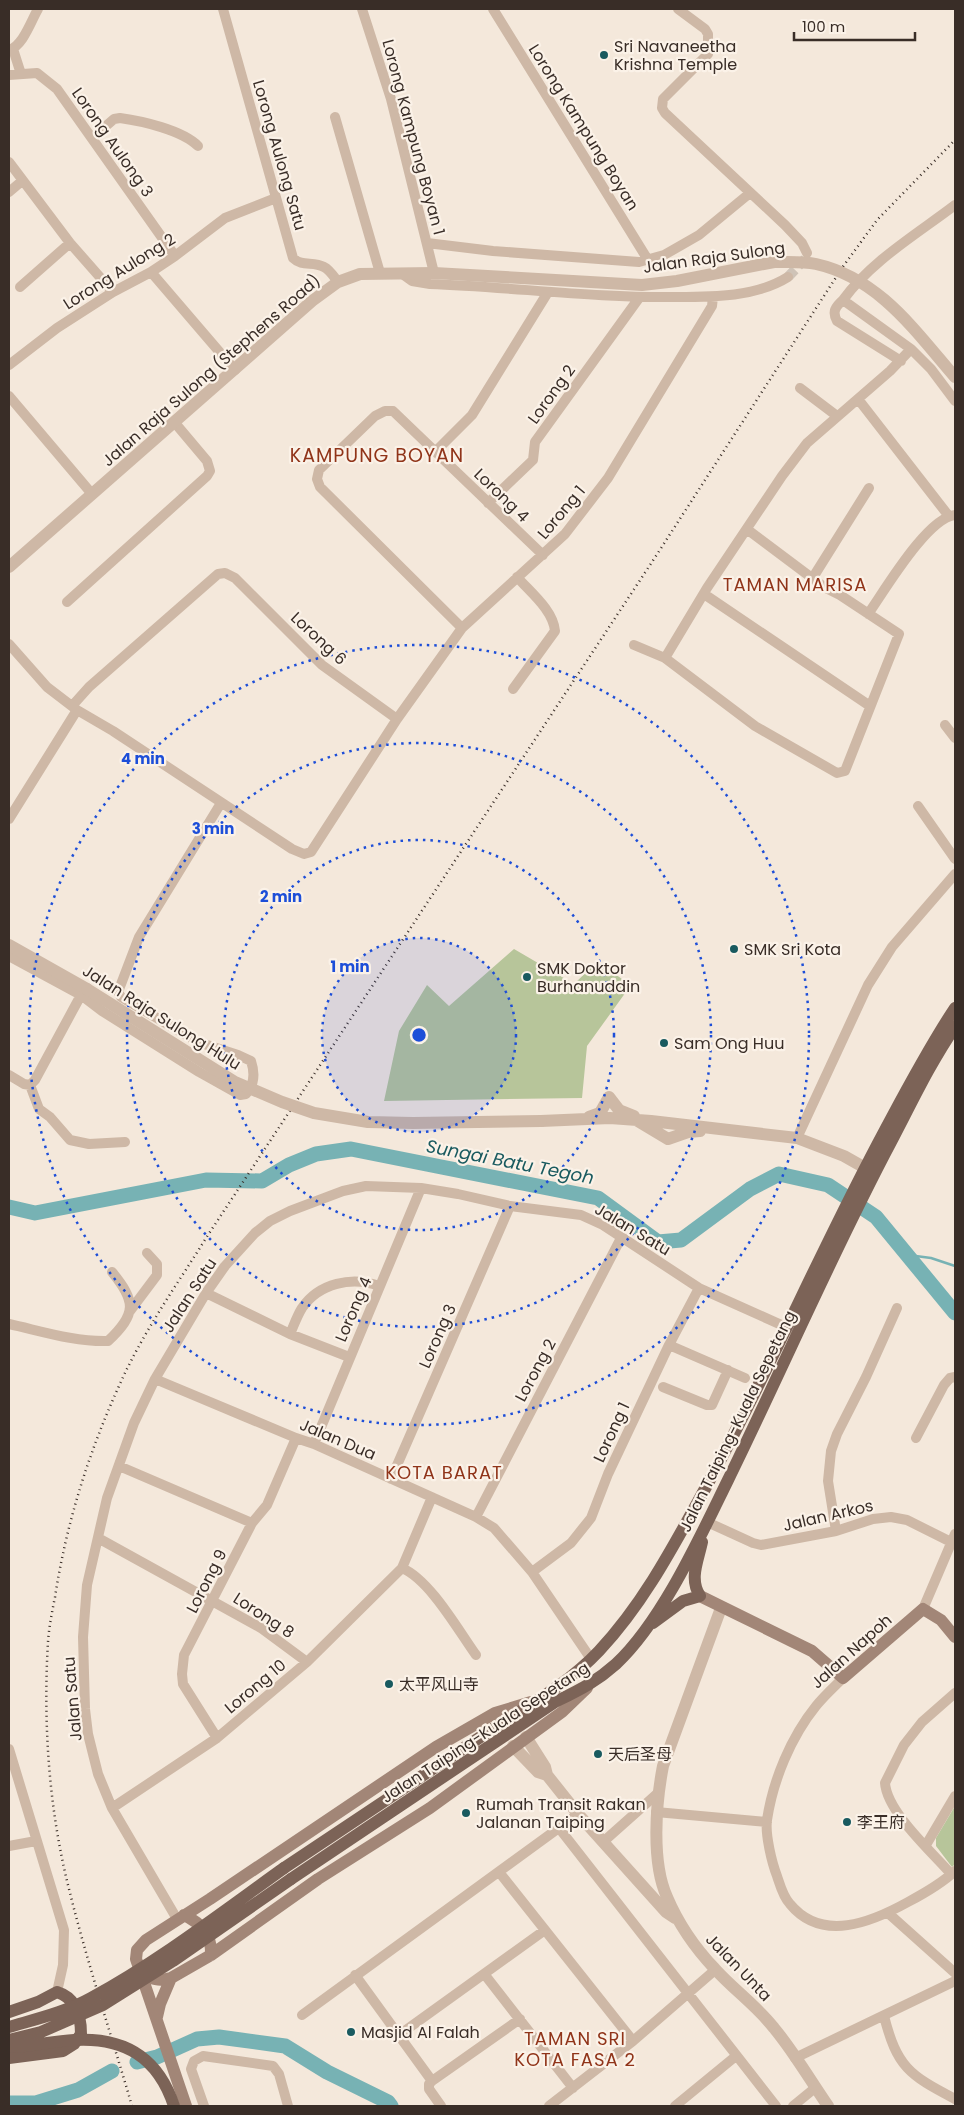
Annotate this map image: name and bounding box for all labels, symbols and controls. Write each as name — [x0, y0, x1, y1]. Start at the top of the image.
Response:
scale bar — [794, 10, 915, 42]
text: 100 m — [802, 16, 845, 37]
place label: Sri Navaneetha Krishna Temple — [614, 35, 737, 76]
street label: Lorong Kampung Boyan 1 — [376, 37, 451, 237]
street label: Lorong Kampung Boyan — [523, 40, 644, 215]
marker: Sri Navaneetha Krishna Temple — [598, 49, 610, 61]
street label: Lorong Aulong Satu — [247, 77, 312, 233]
street label: Lorong Aulong 3 — [66, 83, 159, 202]
street label: Lorong Aulong 2 — [59, 228, 180, 315]
street label: Jalan Raja Sulong — [642, 236, 786, 279]
street label: Jalan Raja Sulong (Stephens Road) — [97, 269, 325, 472]
street label: Lorong 2 — [522, 360, 581, 429]
district label: KAMPUNG BOYAN — [290, 442, 464, 469]
street label: Lorong 4 — [469, 463, 534, 528]
street label: Lorong 1 — [532, 480, 591, 544]
district label: TAMAN MARISA — [723, 572, 867, 597]
street label: Lorong 6 — [286, 606, 352, 670]
text: 4 min — [121, 748, 165, 769]
text: 3 min — [192, 818, 234, 839]
text: 2 min — [260, 886, 302, 907]
place label: SMK Sri Kota — [744, 938, 841, 961]
marker: SMK Sri Kota — [728, 943, 740, 955]
text: 1 min — [330, 956, 370, 977]
place label: SMK Doktor Burhanuddin — [537, 957, 640, 998]
street label: Jalan Raja Sulong Hulu — [78, 959, 245, 1076]
marker: SMK Doktor Burhanuddin — [521, 971, 533, 983]
centre of rings — [410, 1026, 428, 1044]
place label: Sam Ong Huu — [674, 1032, 784, 1055]
marker: Sam Ong Huu — [658, 1037, 670, 1049]
water label: Sungai Batu Tegoh — [424, 1133, 596, 1190]
street label: Jalan Satu — [590, 1198, 675, 1261]
street label: Jalan Satu — [157, 1253, 222, 1337]
street label: Lorong 4 — [329, 1273, 377, 1345]
street label: Lorong 3 — [413, 1300, 462, 1372]
street label: Jalan Taiping-Kuala Sepetang — [674, 1307, 801, 1536]
street label: Lorong 2 — [509, 1335, 562, 1406]
street label: Lorong 1 — [588, 1398, 635, 1466]
street label: Jalan Dua — [296, 1413, 380, 1466]
district label: KOTA BARAT — [385, 1460, 503, 1485]
street label: Jalan Arkos — [781, 1494, 876, 1537]
street label: Lorong 9 — [181, 1545, 232, 1617]
street label: Lorong 8 — [229, 1587, 299, 1644]
street label: Jalan Napoh — [806, 1609, 897, 1694]
street label: Lorong 10 — [220, 1654, 291, 1719]
street label: Jalan Satu — [57, 1656, 88, 1742]
street label: Jalan Taiping-Kuala Sepetang — [377, 1656, 594, 1809]
place label: 太平风山寺 — [399, 1673, 479, 1696]
marker: 太平风山寺 — [383, 1678, 395, 1690]
place label: 天后圣母 — [608, 1743, 672, 1766]
marker: 天后圣母 — [592, 1748, 604, 1760]
place label: Rumah Transit Rakan Jalanan Taiping — [476, 1793, 646, 1834]
marker: Rumah Transit Rakan Jalanan Taiping — [460, 1807, 472, 1819]
place label: 李王府 — [857, 1811, 905, 1834]
marker: 李王府 — [841, 1816, 853, 1828]
street label: Jalan Unta — [700, 1928, 777, 2006]
place label: Masjid Al Falah — [361, 2021, 480, 2044]
marker: Masjid Al Falah — [345, 2026, 357, 2038]
district label: TAMAN SRI KOTA FASA 2 — [514, 2026, 636, 2072]

